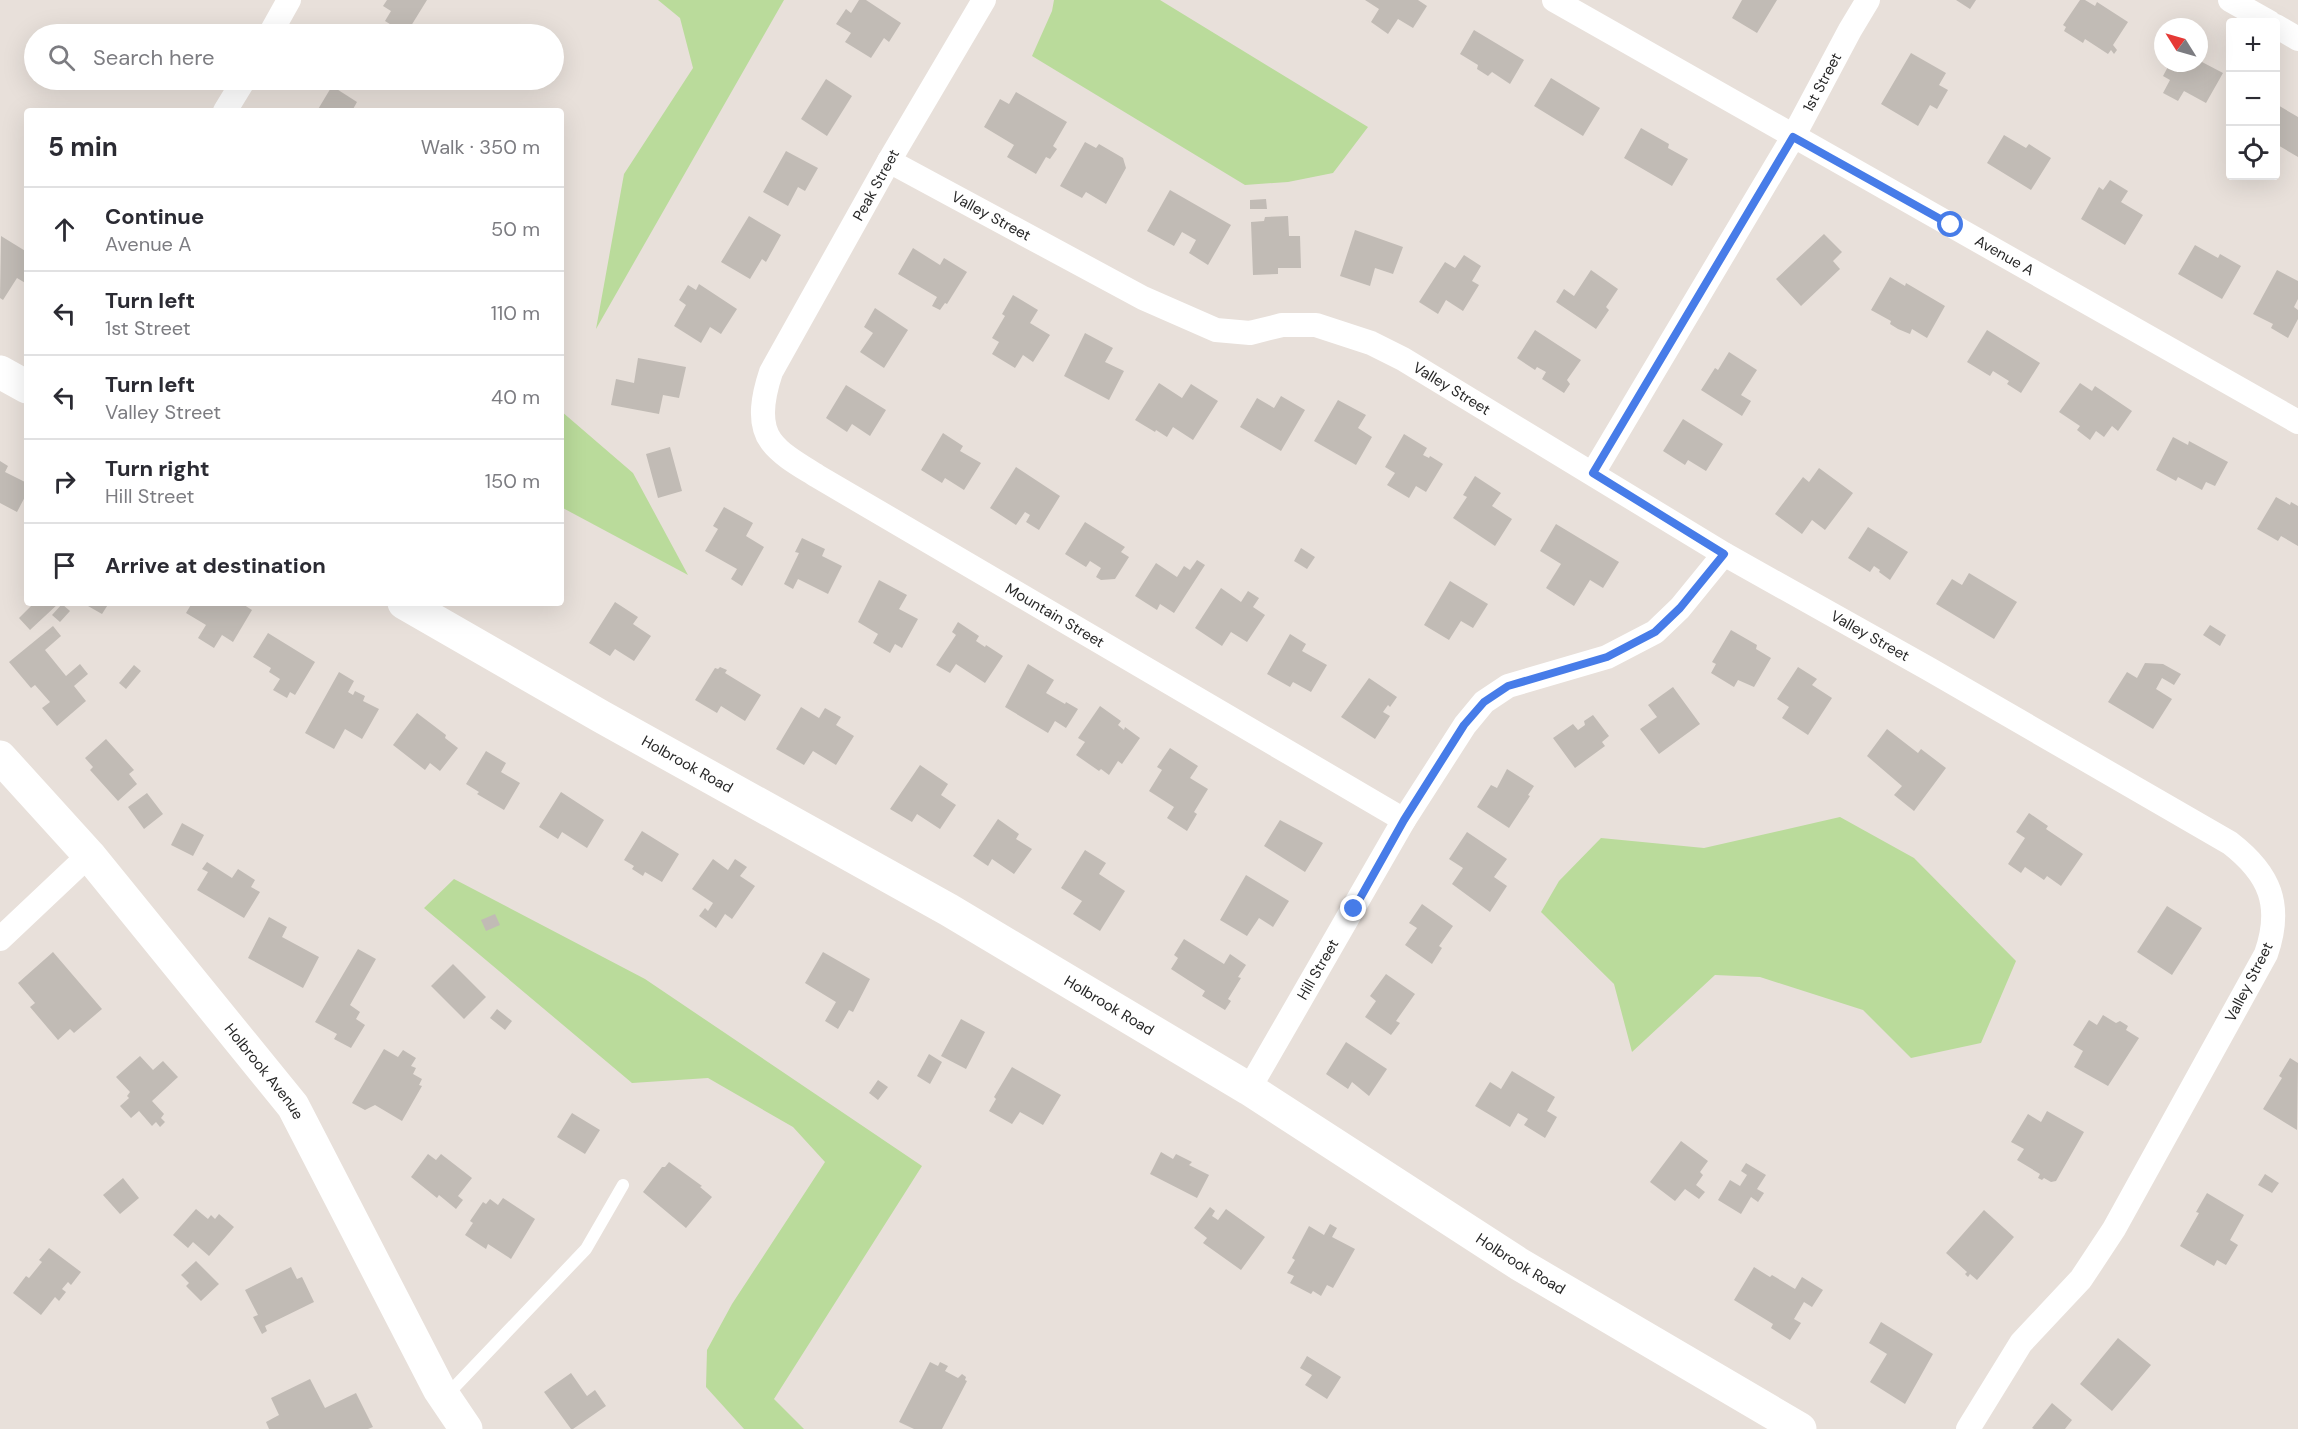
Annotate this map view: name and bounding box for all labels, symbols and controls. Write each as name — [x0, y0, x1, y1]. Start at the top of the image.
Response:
north arrow — [2154, 18, 2208, 72]
map controls — [2226, 18, 2280, 180]
button: + — [2226, 18, 2280, 72]
search box — [24, 24, 564, 90]
icon: search — [45, 41, 78, 74]
text: Search here — [93, 43, 214, 72]
street label: 1st Street — [1798, 49, 1846, 115]
button: − — [2226, 72, 2280, 126]
button: locate — [2226, 126, 2280, 180]
text: 5 min — [48, 130, 118, 164]
text: Walk · 350 m — [421, 134, 540, 160]
street label: Peak Street — [848, 146, 904, 224]
street label: Valley Street — [948, 187, 1034, 246]
text: Continue — [105, 202, 204, 231]
route start — [1937, 211, 1963, 237]
icon: ahead — [48, 213, 81, 246]
text: 50 m — [491, 216, 540, 242]
text: Avenue A — [105, 231, 192, 257]
street label: Avenue A — [1971, 231, 2038, 280]
text: Turn left — [105, 286, 195, 315]
icon: left — [48, 297, 81, 330]
text: 110 m — [491, 300, 540, 326]
text: 1st Street — [105, 315, 191, 341]
street label: Valley Street — [1409, 357, 1494, 420]
text: Turn left — [105, 370, 195, 399]
icon: left — [48, 381, 81, 414]
text: 40 m — [491, 384, 540, 410]
text: Valley Street — [105, 399, 221, 425]
text: Turn right — [105, 454, 210, 483]
icon: right — [48, 465, 81, 498]
text: 150 m — [485, 468, 540, 494]
text: Hill Street — [105, 483, 194, 509]
icon: arrive — [48, 549, 81, 582]
text: Arrive at destination — [105, 551, 326, 580]
street label: Mountain Street — [1002, 579, 1108, 652]
street label: Valley Street — [1827, 606, 1913, 666]
street label: Holbrook Road — [638, 731, 736, 798]
route end — [1340, 895, 1366, 921]
street label: Hill Street — [1292, 935, 1343, 1003]
street label: Valley Street — [2220, 939, 2278, 1025]
street label: Holbrook Road — [1060, 971, 1158, 1040]
street label: Holbrook Avenue — [220, 1019, 308, 1123]
street label: Holbrook Road — [1472, 1229, 1569, 1299]

